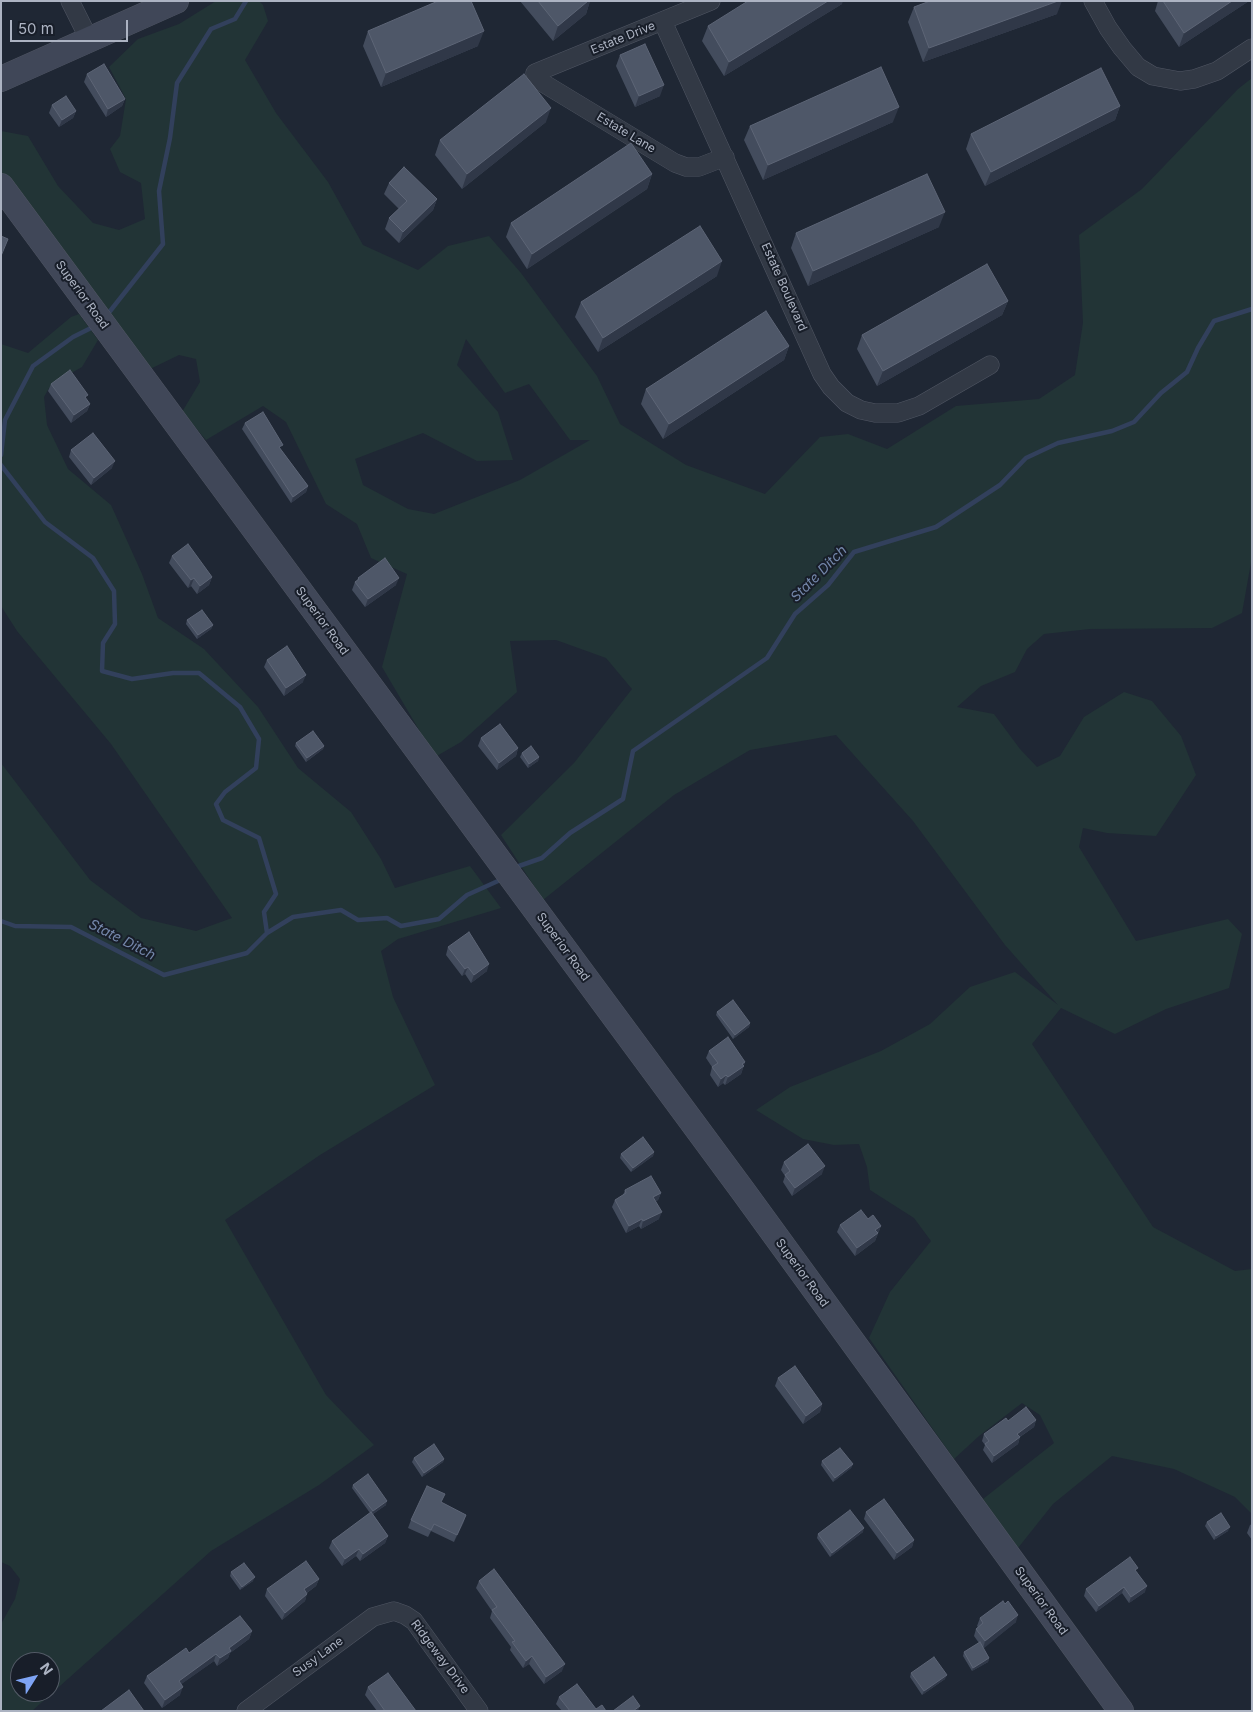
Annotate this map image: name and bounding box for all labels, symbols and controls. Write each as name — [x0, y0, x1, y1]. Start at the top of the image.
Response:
scale bar — [12, 10, 130, 42]
text: 50 m — [18, 19, 54, 38]
street label: Estate Drive — [589, 19, 657, 57]
street label: Estate Lane — [594, 110, 658, 156]
street label: Estate Boulevard — [758, 241, 810, 333]
street label: Superior Road — [52, 258, 112, 332]
water label: State Ditch — [787, 542, 851, 606]
street label: Superior Road — [292, 584, 352, 658]
street label: Superior Road — [533, 910, 593, 984]
water label: State Ditch — [86, 916, 158, 964]
street label: Superior Road — [772, 1236, 832, 1310]
street label: Superior Road — [1011, 1564, 1071, 1638]
street label: Ridgeway Drive — [408, 1617, 472, 1697]
street label: Susy Lane — [290, 1634, 346, 1680]
north arrow — [10, 1652, 60, 1702]
text: N — [37, 1659, 57, 1678]

